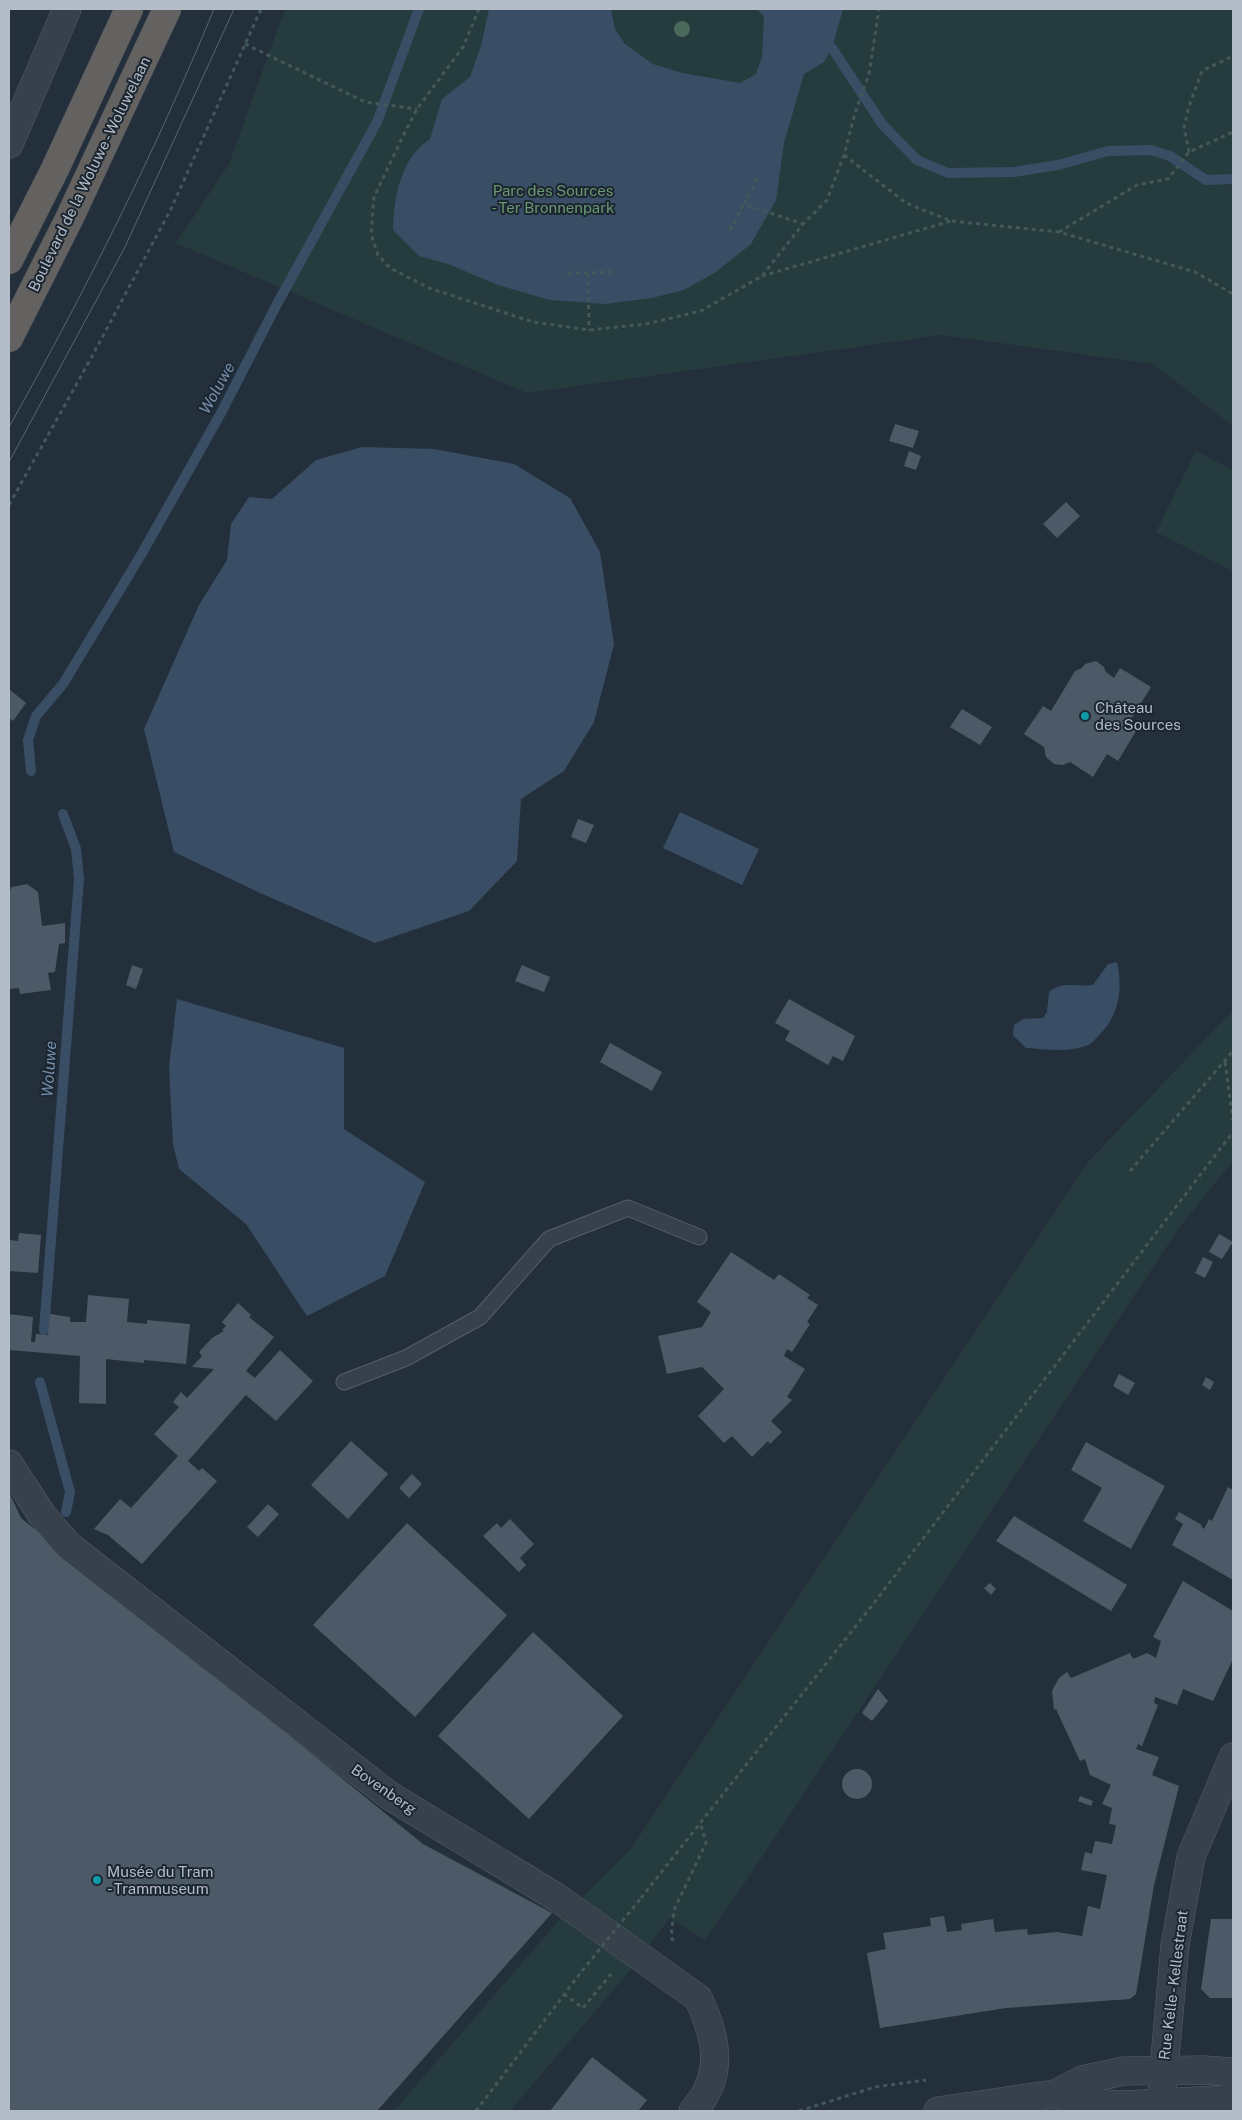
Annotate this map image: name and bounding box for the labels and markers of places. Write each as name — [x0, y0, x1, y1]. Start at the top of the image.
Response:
place label: Château des Sources — [1095, 699, 1181, 733]
marker: Château des Sources — [1079, 710, 1091, 722]
place label: Musée du Tram - Trammuseum — [107, 1863, 214, 1897]
marker: Musée du Tram - Trammuseum — [91, 1874, 103, 1886]

